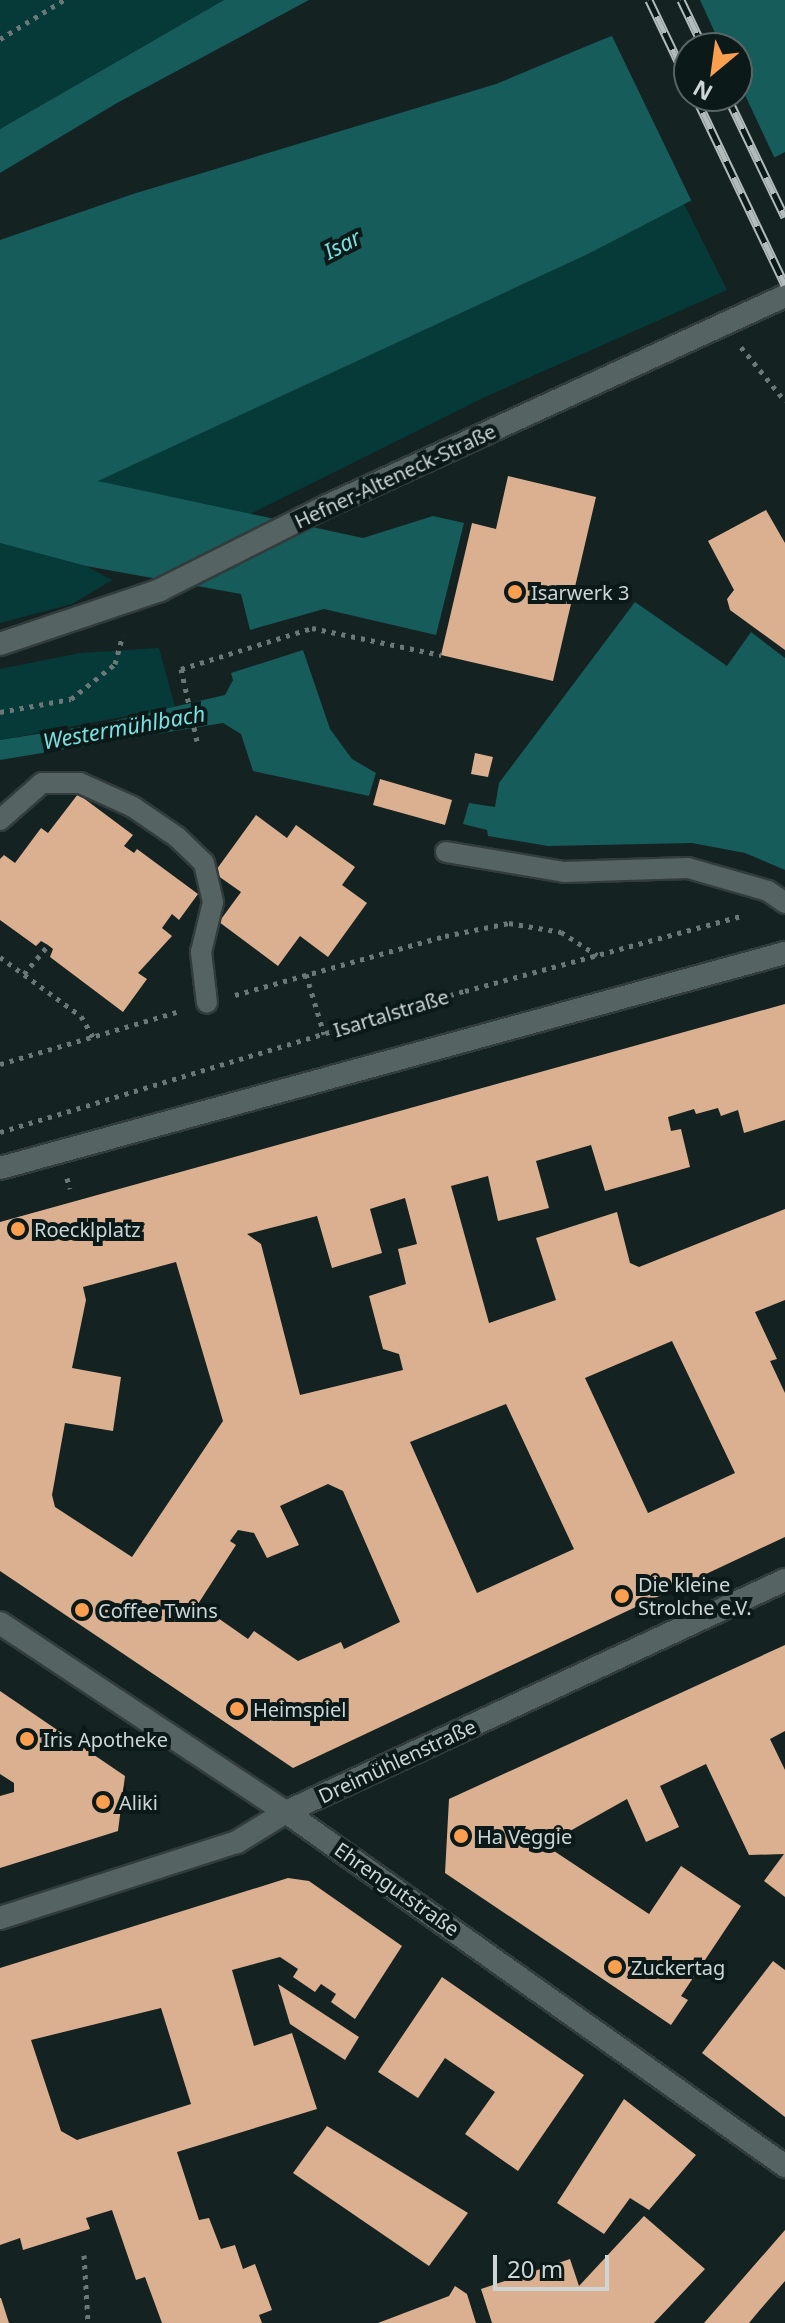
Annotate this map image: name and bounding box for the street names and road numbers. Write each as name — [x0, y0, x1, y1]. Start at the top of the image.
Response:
street label: Hefner-Alteneck-Straße — [291, 419, 499, 533]
street label: Isartalstraße — [330, 984, 452, 1042]
street label: Dreimühlenstraße — [314, 1714, 480, 1808]
street label: Ehrengutstraße — [330, 1837, 464, 1941]

